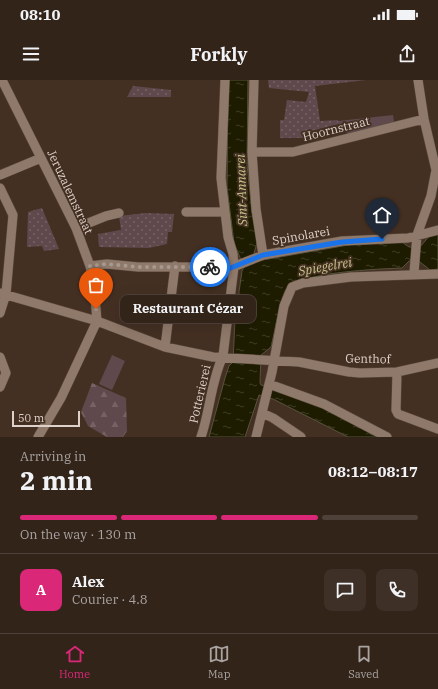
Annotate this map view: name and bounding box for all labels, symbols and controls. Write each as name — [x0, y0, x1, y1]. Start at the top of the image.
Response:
text: 08:10 — [20, 5, 61, 24]
icon: menu — [20, 43, 42, 65]
text: Forkly — [190, 43, 248, 66]
icon: share — [396, 43, 418, 65]
street label: Hoornstraat — [301, 113, 371, 144]
street label: Jeruzalemstraat — [44, 147, 97, 236]
water label: Sint-Annarei — [232, 153, 251, 227]
pin — [365, 198, 399, 239]
icon: home — [371, 204, 393, 226]
street label: Spinolarei — [271, 223, 331, 248]
courier — [190, 247, 230, 287]
water label: Spiegelrei — [296, 253, 353, 280]
icon: bike — [199, 256, 221, 278]
pin — [79, 268, 113, 309]
icon: bag — [85, 274, 107, 296]
callout: Restaurant Cézar — [120, 295, 256, 323]
text: Restaurant Cézar — [133, 300, 243, 317]
street label: Genthof — [345, 351, 392, 366]
street label: Potterierei — [185, 363, 214, 425]
scale bar — [12, 409, 80, 428]
text: 50 m — [18, 411, 44, 425]
text: Arriving in — [20, 448, 86, 465]
text: 08:12–08:17 — [328, 462, 418, 481]
text: 2 min — [20, 463, 93, 497]
text: On the way · 130 m — [20, 526, 136, 543]
button: chat — [324, 569, 366, 611]
button: phone — [376, 569, 418, 611]
text: Alex — [72, 572, 104, 591]
text: A — [36, 580, 46, 599]
text: Courier · 4.8 — [72, 591, 148, 608]
tab: Home — [59, 643, 90, 681]
tab: Map — [208, 643, 230, 681]
tab: Saved — [348, 643, 379, 681]

